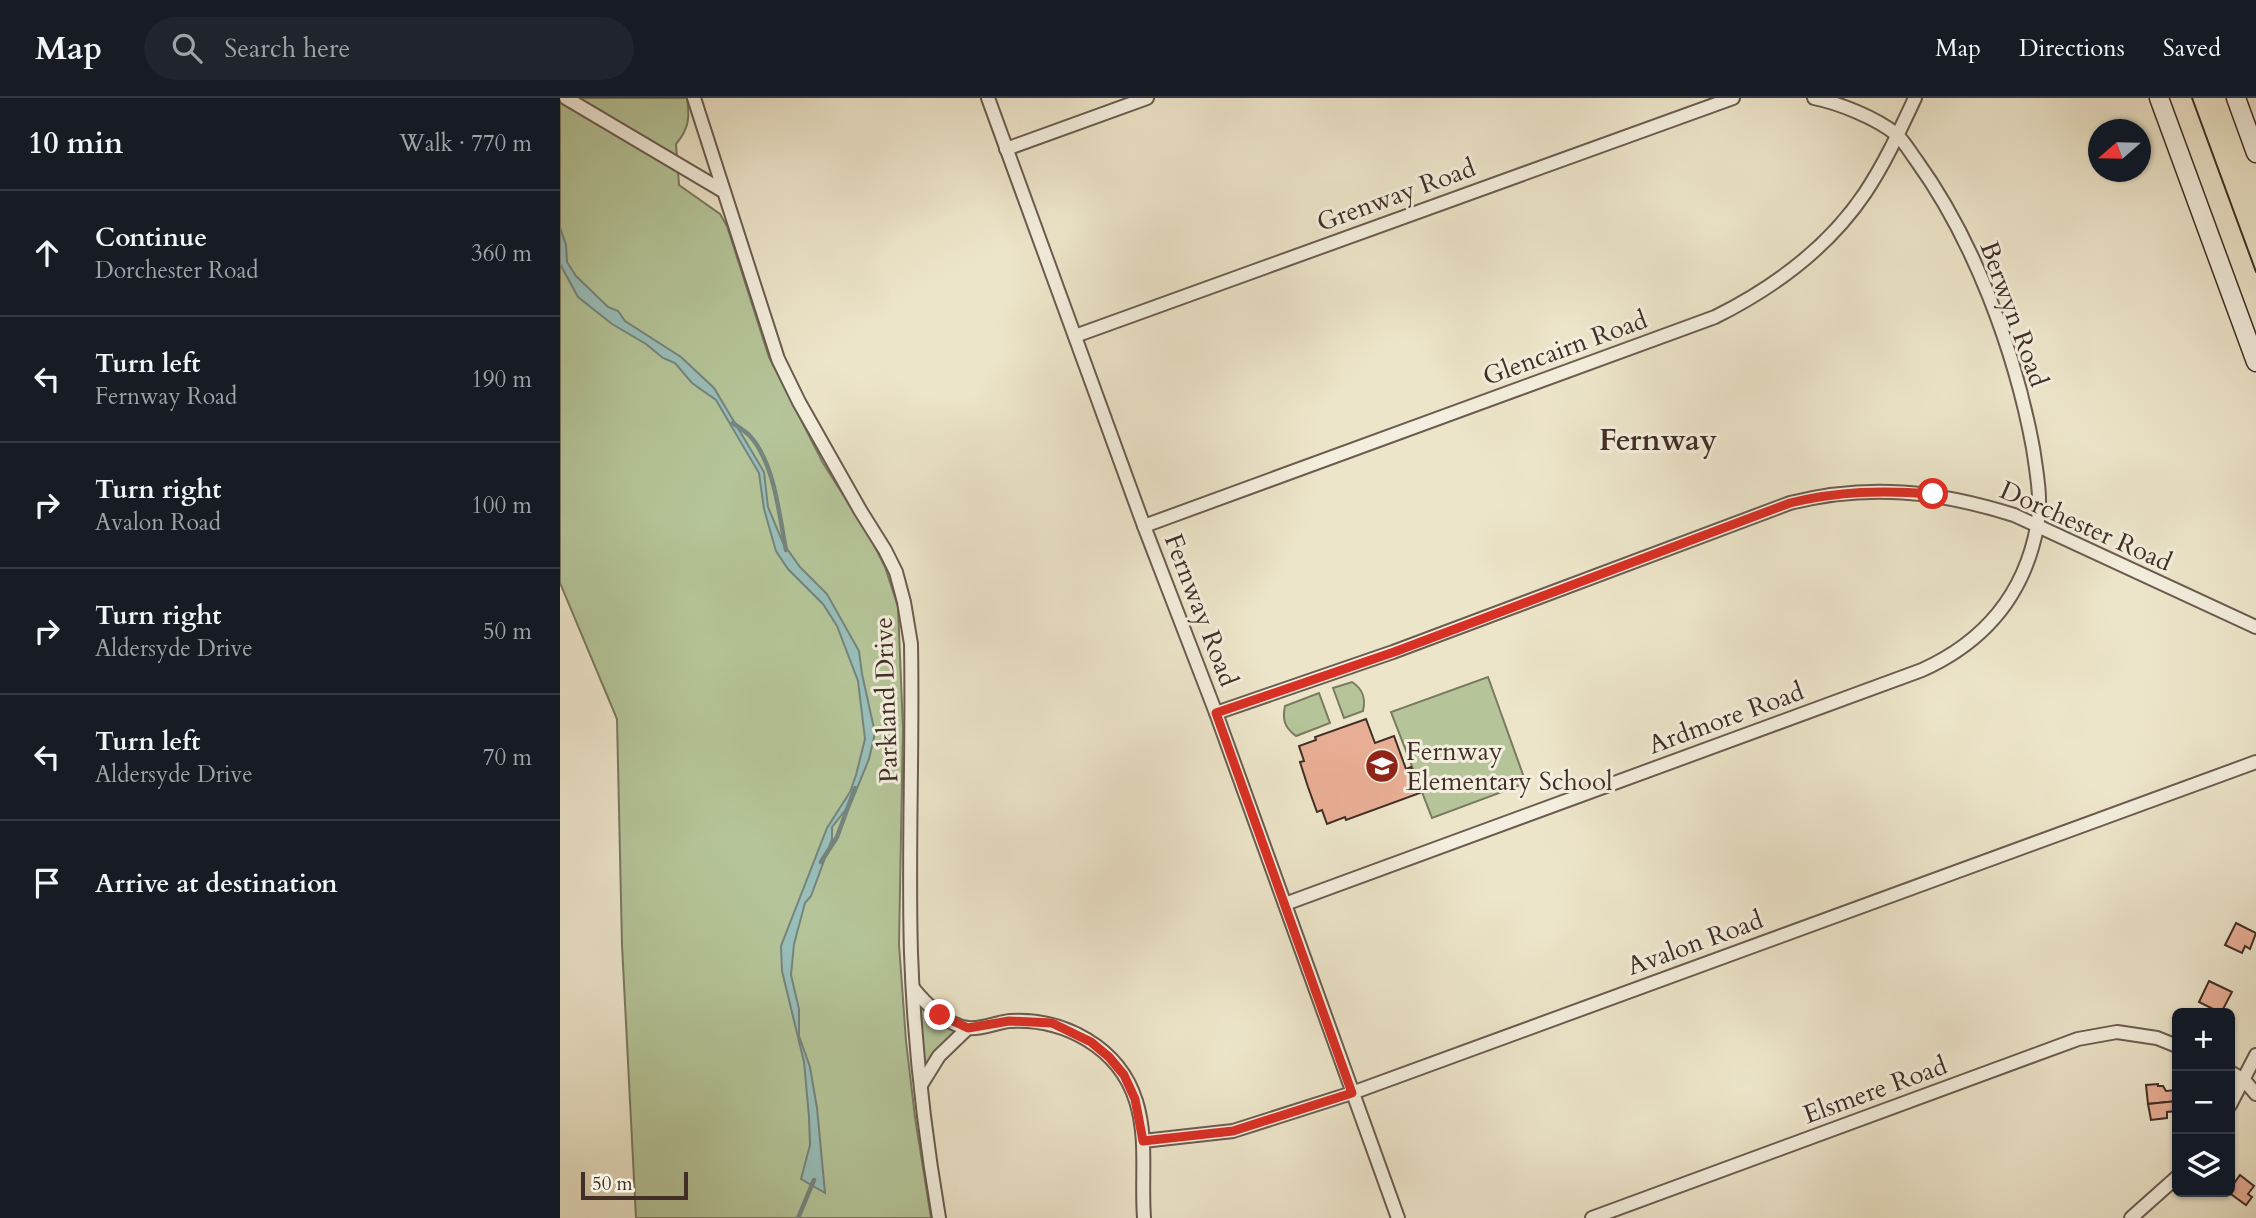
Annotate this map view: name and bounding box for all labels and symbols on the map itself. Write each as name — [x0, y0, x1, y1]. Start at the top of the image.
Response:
north arrow — [2088, 119, 2151, 182]
street label: Grenway Road — [1312, 150, 1480, 240]
street label: Berwyn Road — [1971, 236, 2057, 392]
street label: Glencairn Road — [1478, 302, 1652, 394]
district label: Fernway — [1599, 420, 1717, 461]
street label: Dorchester Road — [1994, 472, 2178, 580]
route start — [1917, 478, 1948, 509]
street label: Fernway Road — [1156, 529, 1246, 691]
street label: Parkland Drive — [866, 616, 906, 784]
street label: Ardmore Road — [1643, 674, 1809, 762]
place label: Fernway Elementary School — [1406, 734, 1613, 799]
school or university icon: Fernway Elementary School — [1363, 747, 1401, 785]
street label: Avalon Road — [1622, 902, 1768, 984]
route end — [924, 999, 955, 1030]
street label: Elsmere Road — [1798, 1048, 1952, 1132]
scale bar — [581, 1169, 688, 1201]

